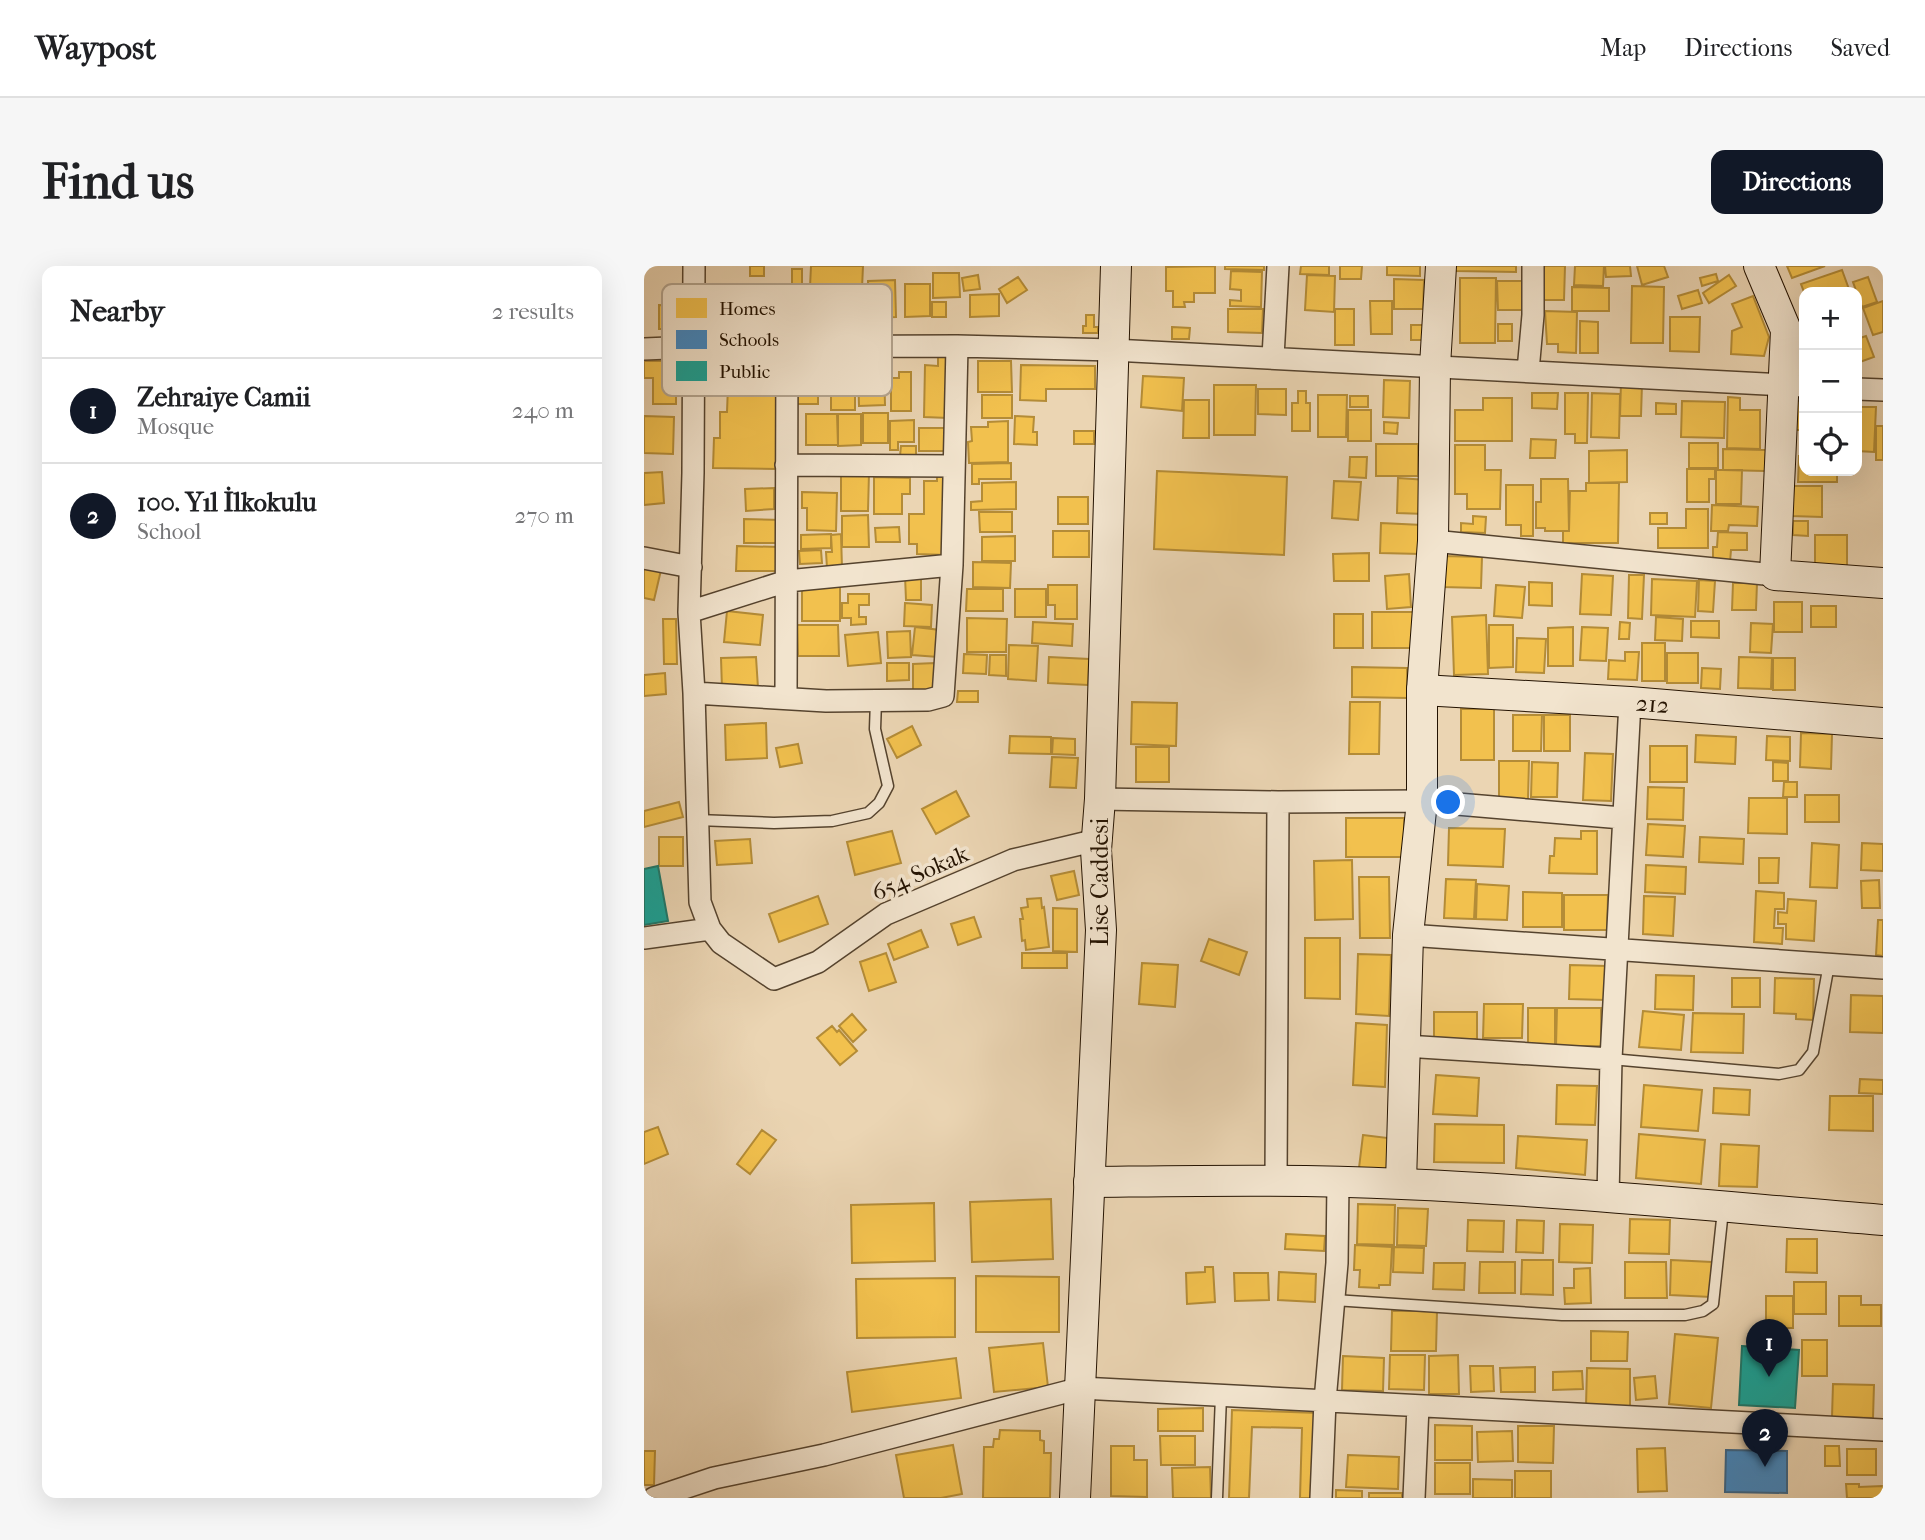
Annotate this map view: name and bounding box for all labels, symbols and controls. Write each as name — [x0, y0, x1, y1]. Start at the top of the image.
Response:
text: Waypost — [35, 29, 156, 68]
text: Map — [1600, 34, 1646, 62]
text: Directions — [1684, 34, 1792, 62]
text: Saved — [1830, 34, 1890, 62]
button: Directions — [1711, 150, 1883, 214]
text: Find us — [42, 153, 194, 211]
legend — [662, 284, 892, 396]
map controls — [1799, 287, 1862, 476]
button: + — [1799, 287, 1862, 350]
text: Nearby — [70, 294, 165, 329]
text: 2 results — [492, 298, 574, 325]
text: Homes — [719, 298, 775, 320]
text: Schools — [719, 329, 779, 351]
button: − — [1799, 350, 1862, 413]
text: Public — [719, 361, 770, 383]
text: Zehraiye Camii — [137, 382, 311, 413]
text: 1 — [89, 397, 97, 424]
text: 240 m — [512, 397, 574, 424]
text: Mosque — [137, 413, 214, 440]
button: locate — [1799, 413, 1862, 476]
text: 100. Yıl İlkokulu — [137, 487, 317, 518]
text: 2 — [87, 502, 99, 529]
text: 270 m — [514, 502, 574, 529]
text: School — [137, 518, 201, 545]
street label: 212 — [1635, 689, 1670, 719]
your location — [1431, 785, 1465, 819]
street label: Lise Caddesi — [1086, 818, 1114, 946]
street label: 654 Sokak — [867, 839, 973, 907]
pin: 1 — [1746, 1319, 1792, 1377]
pin: 2 — [1742, 1409, 1788, 1467]

